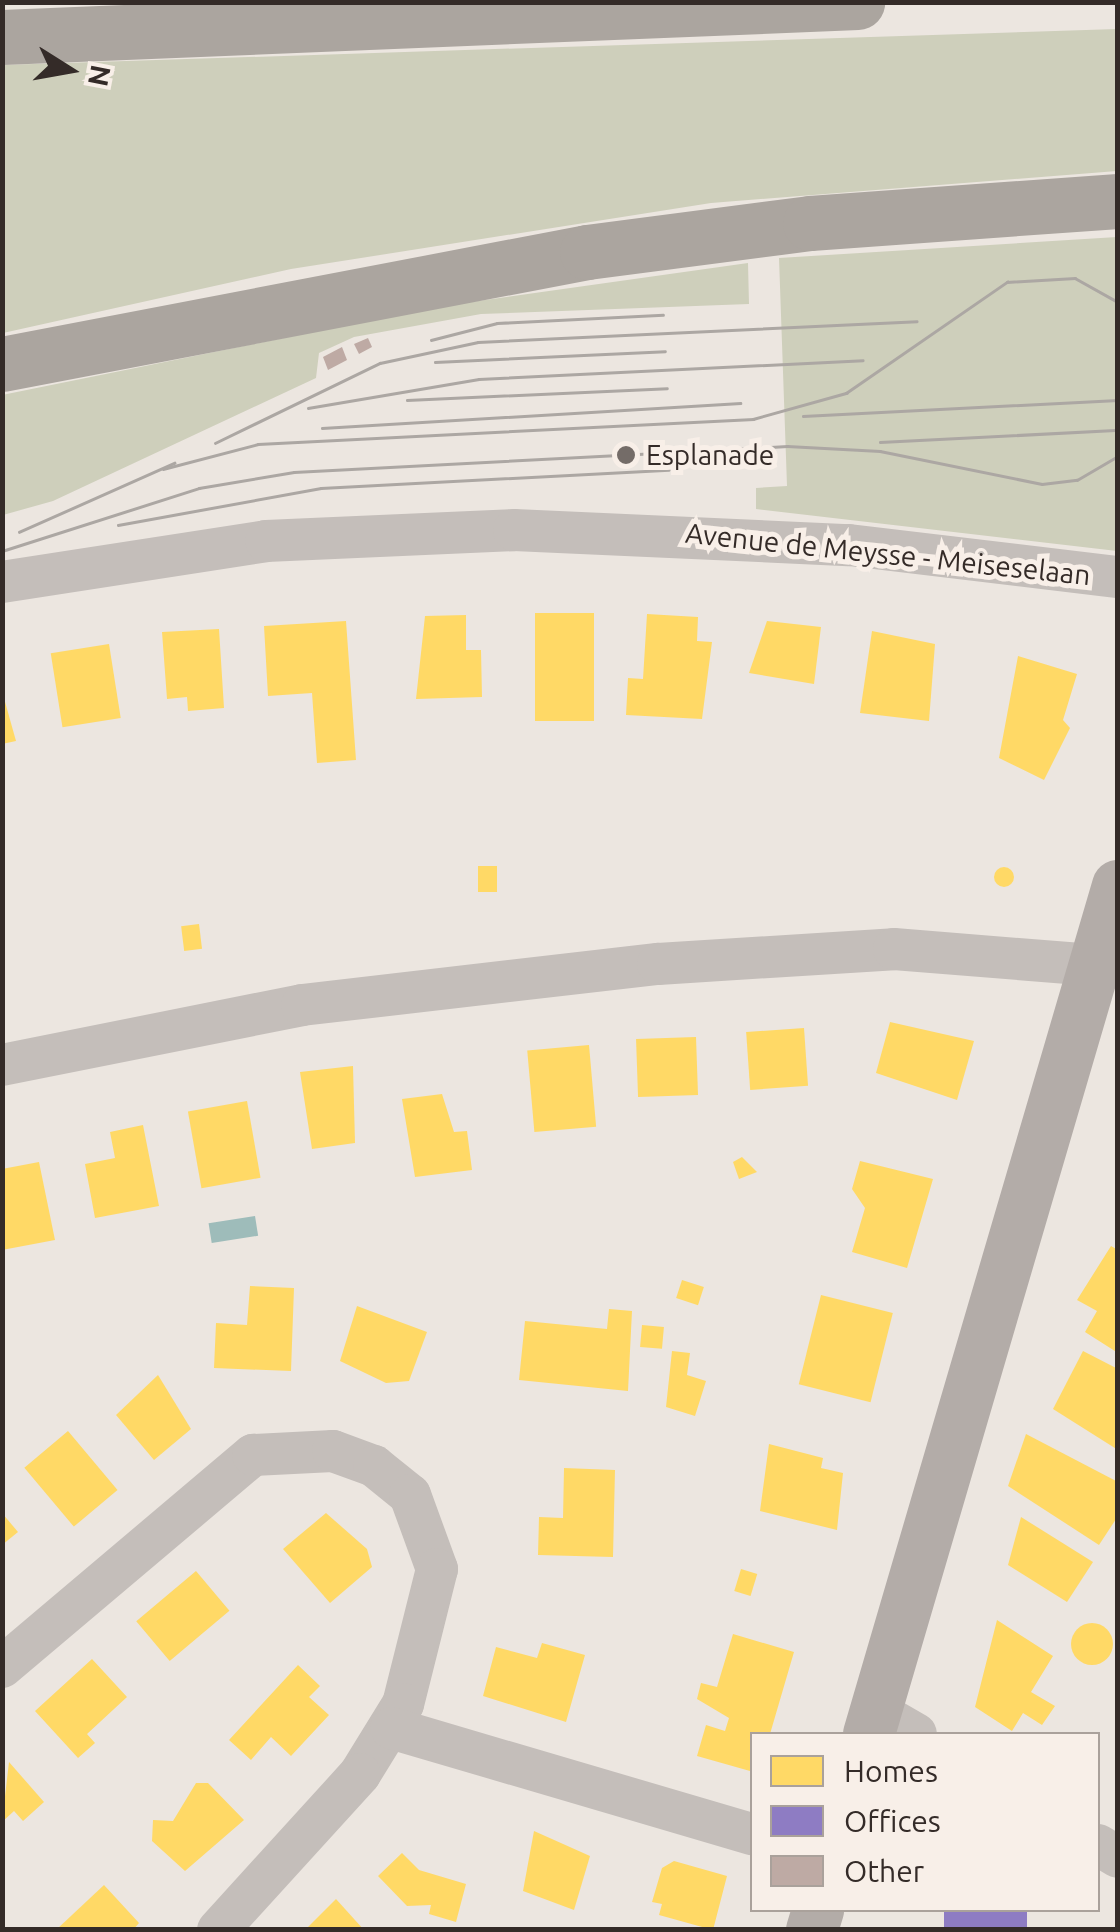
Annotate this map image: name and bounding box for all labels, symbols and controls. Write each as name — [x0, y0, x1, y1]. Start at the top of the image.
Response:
north arrow — [20, 20, 120, 120]
text: N — [83, 63, 117, 89]
place label: Esplanade — [646, 438, 774, 472]
marker: Esplanade — [615, 444, 637, 466]
street label: Avenue de Meysse - Meiseselaan — [684, 516, 1092, 592]
legend — [750, 1732, 1100, 1912]
text: Homes — [844, 1754, 938, 1788]
text: Offices — [844, 1804, 941, 1838]
text: Other — [844, 1854, 924, 1888]

